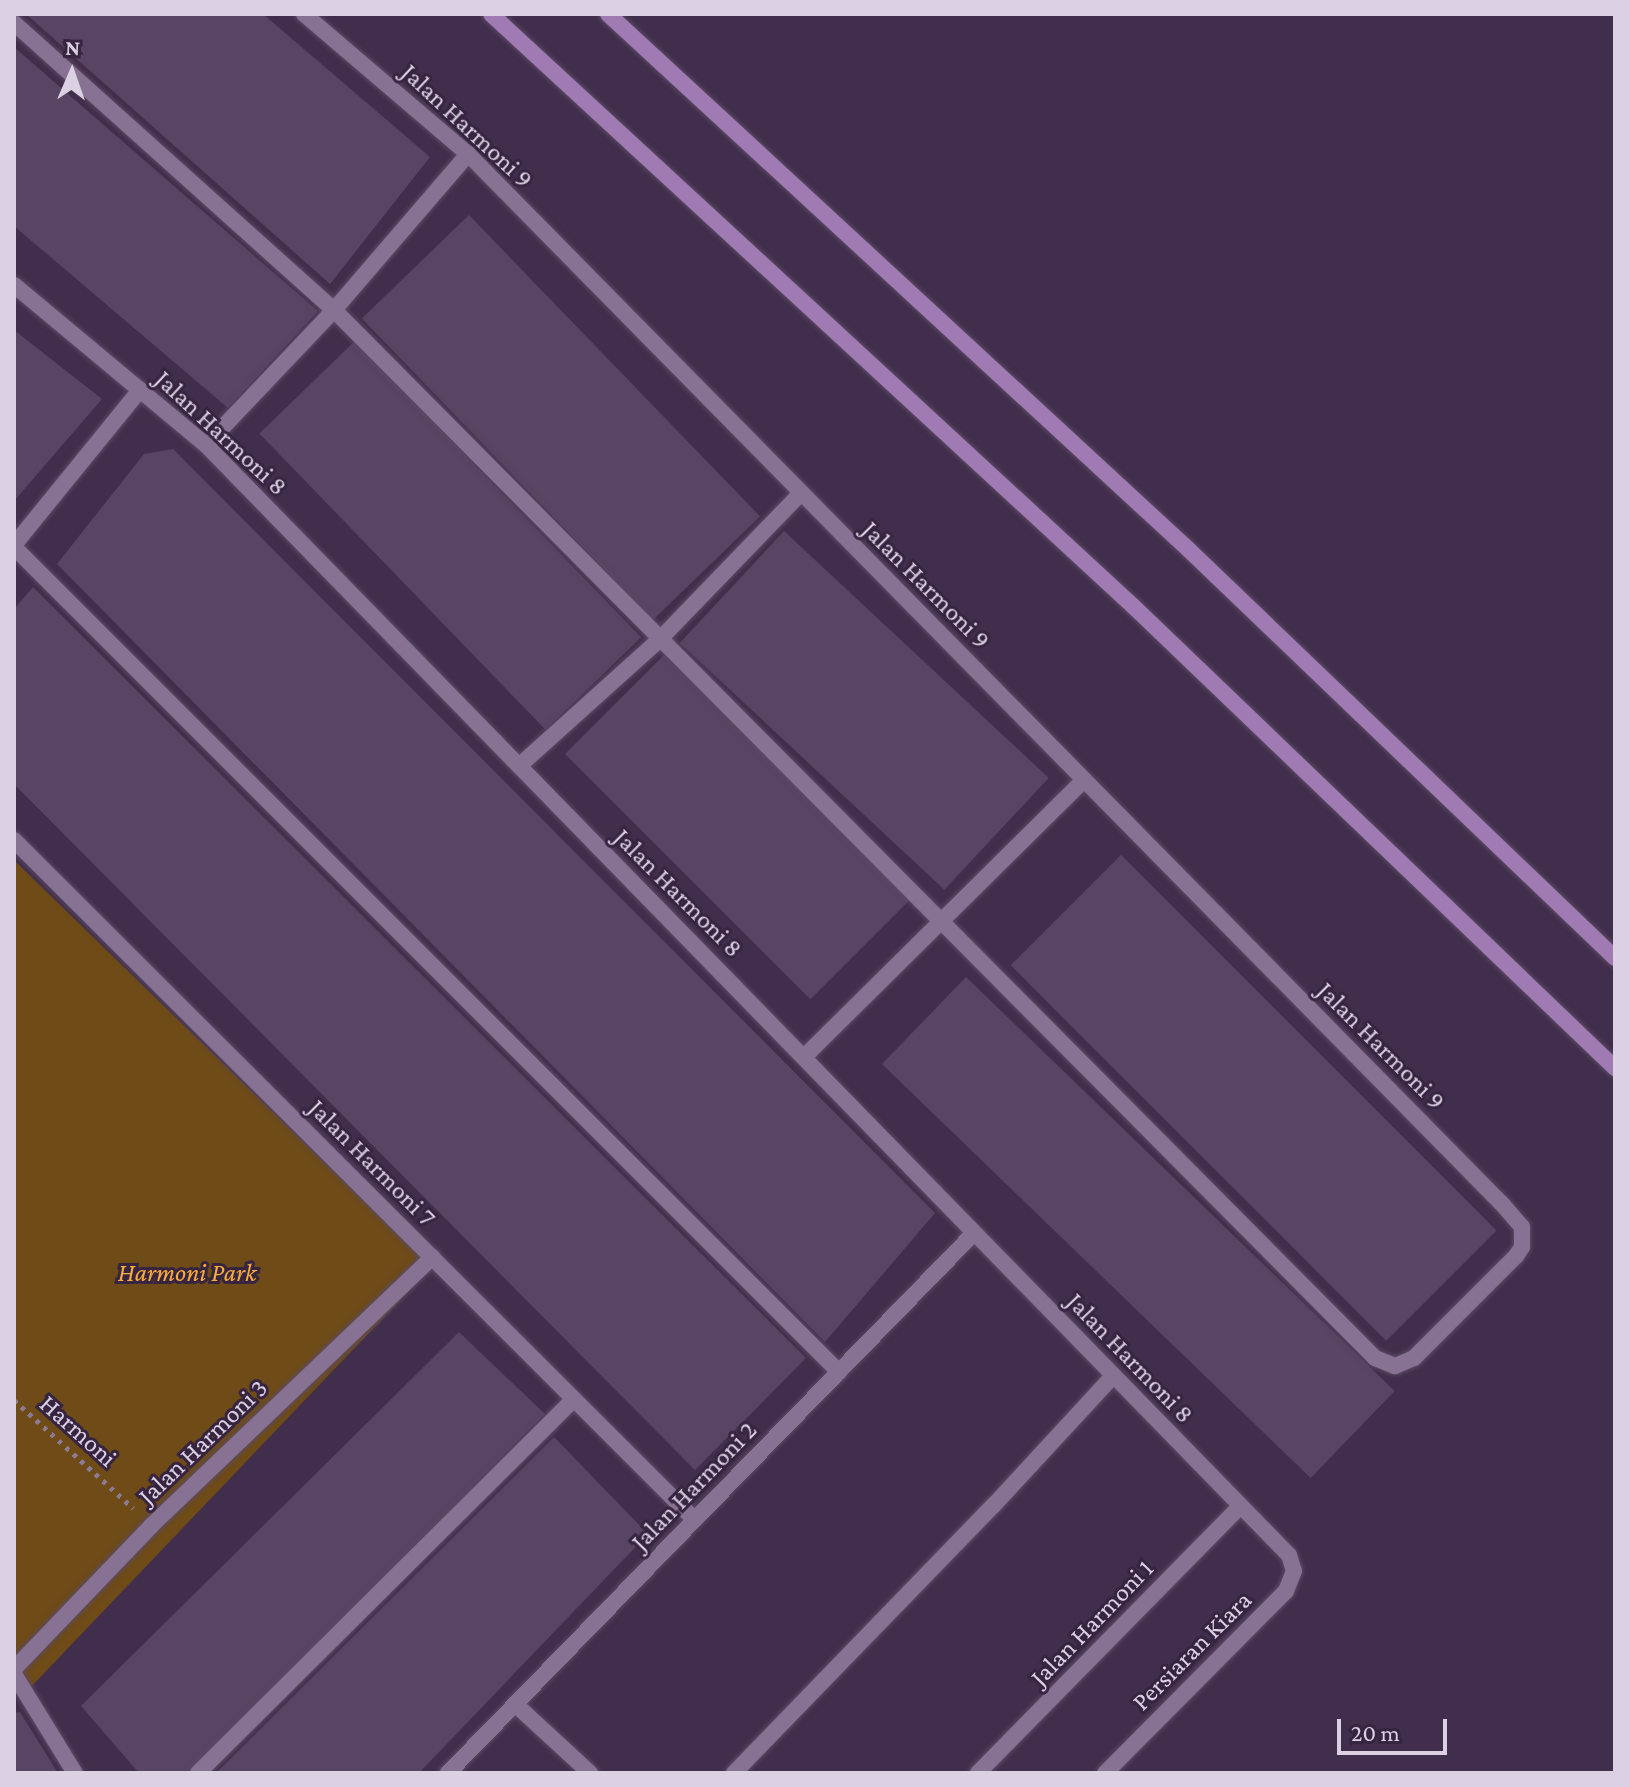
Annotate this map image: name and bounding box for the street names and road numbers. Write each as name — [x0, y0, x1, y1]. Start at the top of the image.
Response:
street label: Jalan Harmoni 9 — [395, 57, 539, 195]
street label: Jalan Harmoni 8 — [148, 364, 294, 502]
street label: Jalan Harmoni 9 — [855, 514, 997, 656]
street label: Jalan Harmoni 8 — [607, 822, 749, 964]
street label: Jalan Harmoni 9 — [1310, 975, 1452, 1117]
street label: Jalan Harmoni 7 — [302, 1093, 442, 1233]
street label: Jalan Harmoni 8 — [1060, 1286, 1200, 1430]
street label: Jalan Harmoni 3 — [132, 1373, 274, 1511]
street label: Harmoni — [33, 1388, 123, 1474]
street label: Jalan Harmoni 2 — [625, 1415, 763, 1557]
street label: Jalan Harmoni 1 — [1024, 1553, 1160, 1693]
street label: Persiaran Kiara — [1126, 1585, 1258, 1717]

